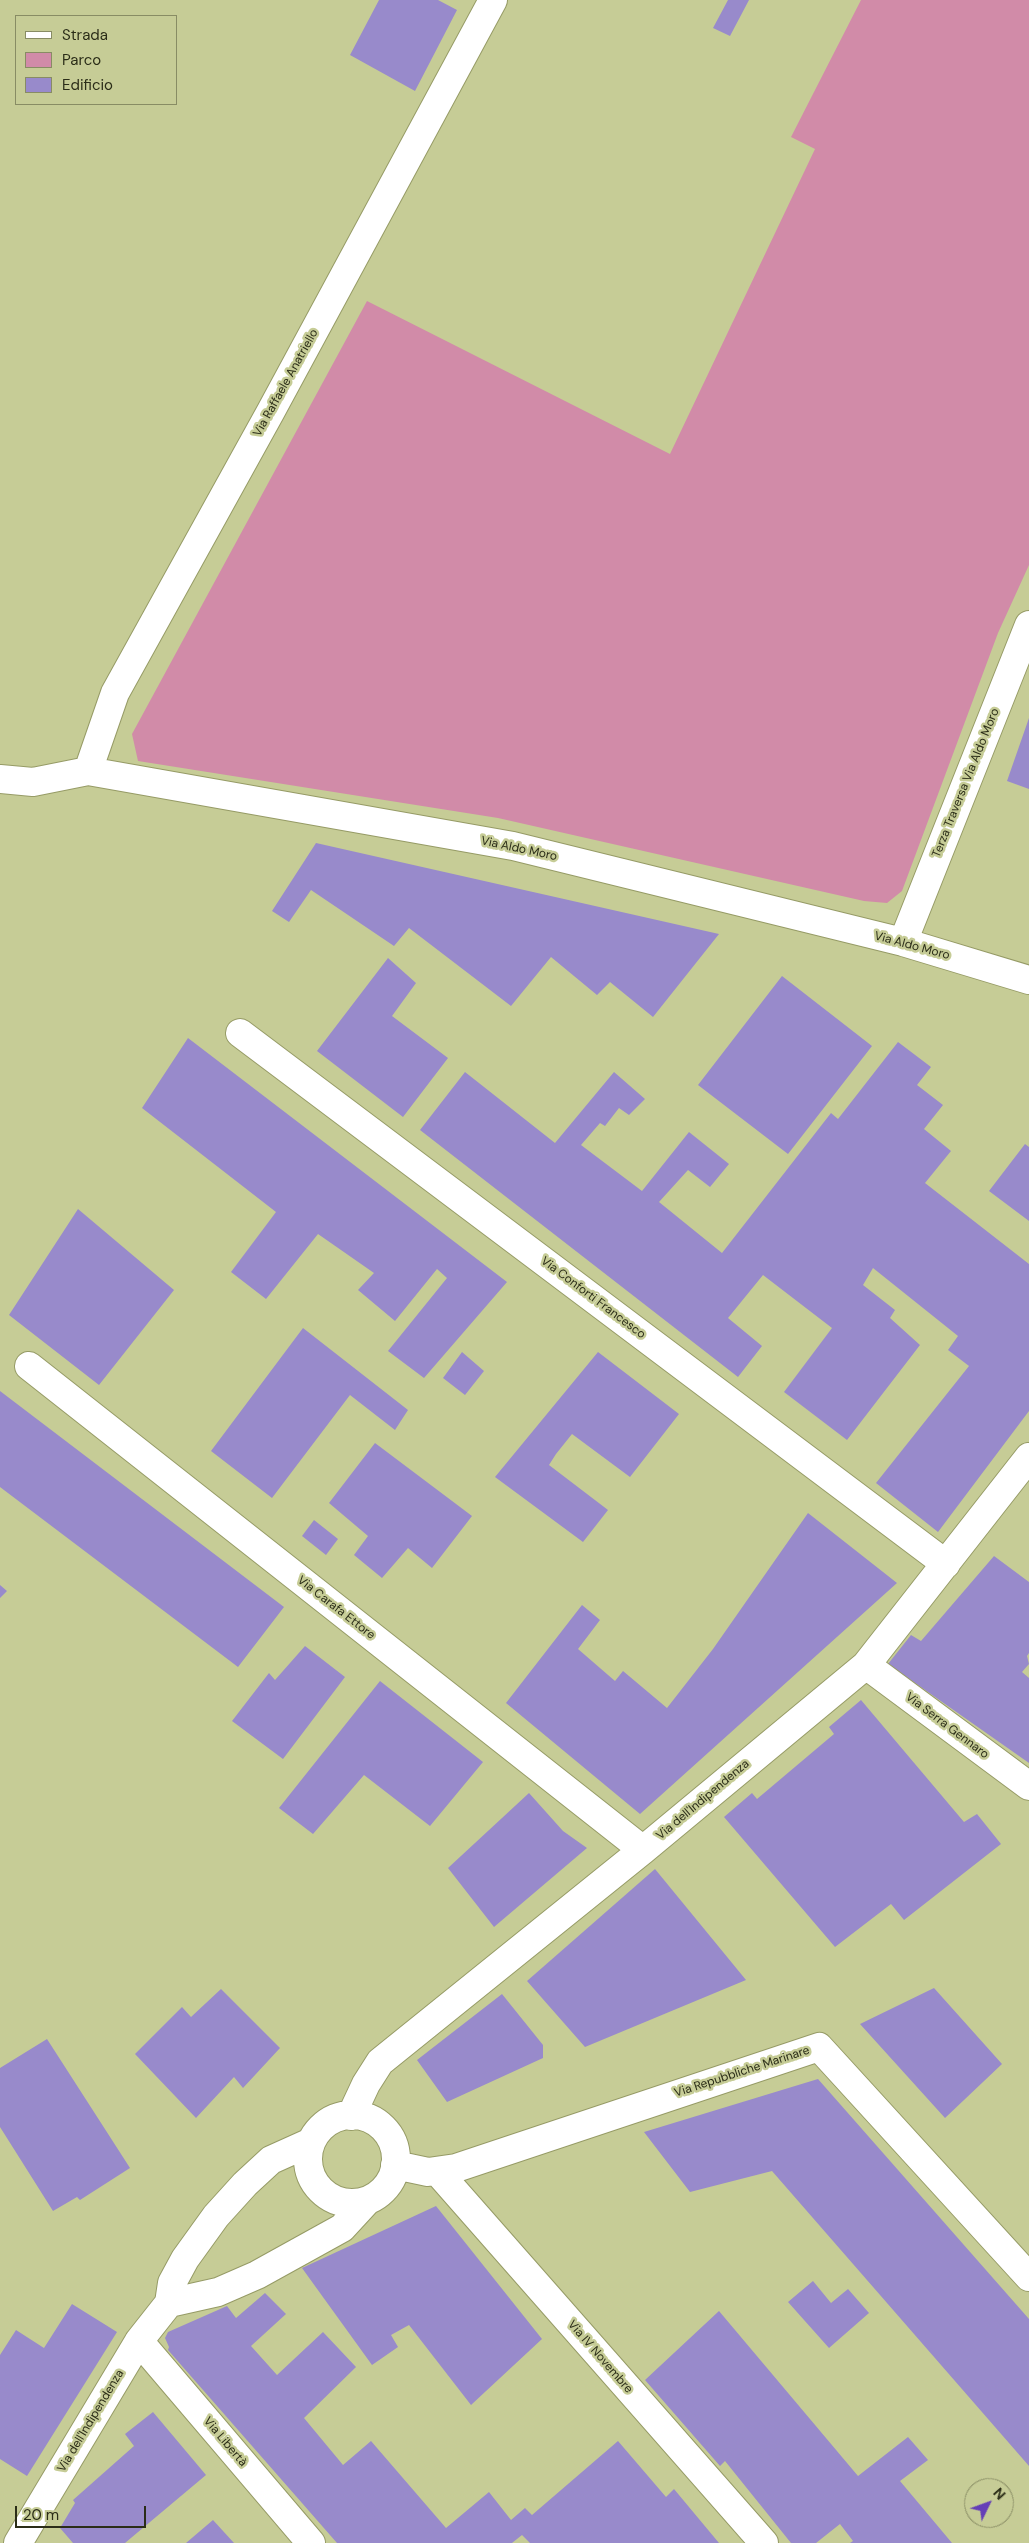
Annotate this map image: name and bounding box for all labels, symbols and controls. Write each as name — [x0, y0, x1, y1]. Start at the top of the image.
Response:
legend — [15, 15, 178, 105]
text: Strada — [62, 25, 108, 45]
text: Parco — [62, 50, 101, 70]
text: Edificio — [62, 75, 113, 95]
street label: Via Raffaele Anatriello — [250, 327, 322, 439]
street label: Terza Traversa Via Aldo Moro — [929, 706, 1003, 860]
street label: Via Aldo Moro — [480, 834, 558, 864]
street label: Via Aldo Moro — [873, 929, 951, 963]
street label: Via Conforti Francesco — [538, 1254, 648, 1342]
street label: Via Carafa Ettore — [294, 1573, 378, 1643]
street label: Via Serra Gennaro — [903, 1690, 991, 1762]
street label: Via dell'Indipendenza — [654, 1757, 752, 1843]
street label: Via Repubbliche Marinare — [673, 2043, 811, 2101]
street label: Via IV Novembre — [564, 2318, 636, 2396]
street label: Via dell'Indipendenza — [55, 2367, 127, 2475]
street label: Via Libertà — [200, 2414, 250, 2470]
north arrow — [964, 2478, 1014, 2528]
text: N — [989, 2484, 1010, 2503]
scale bar — [18, 2496, 149, 2528]
text: 20 m — [23, 2505, 59, 2525]

